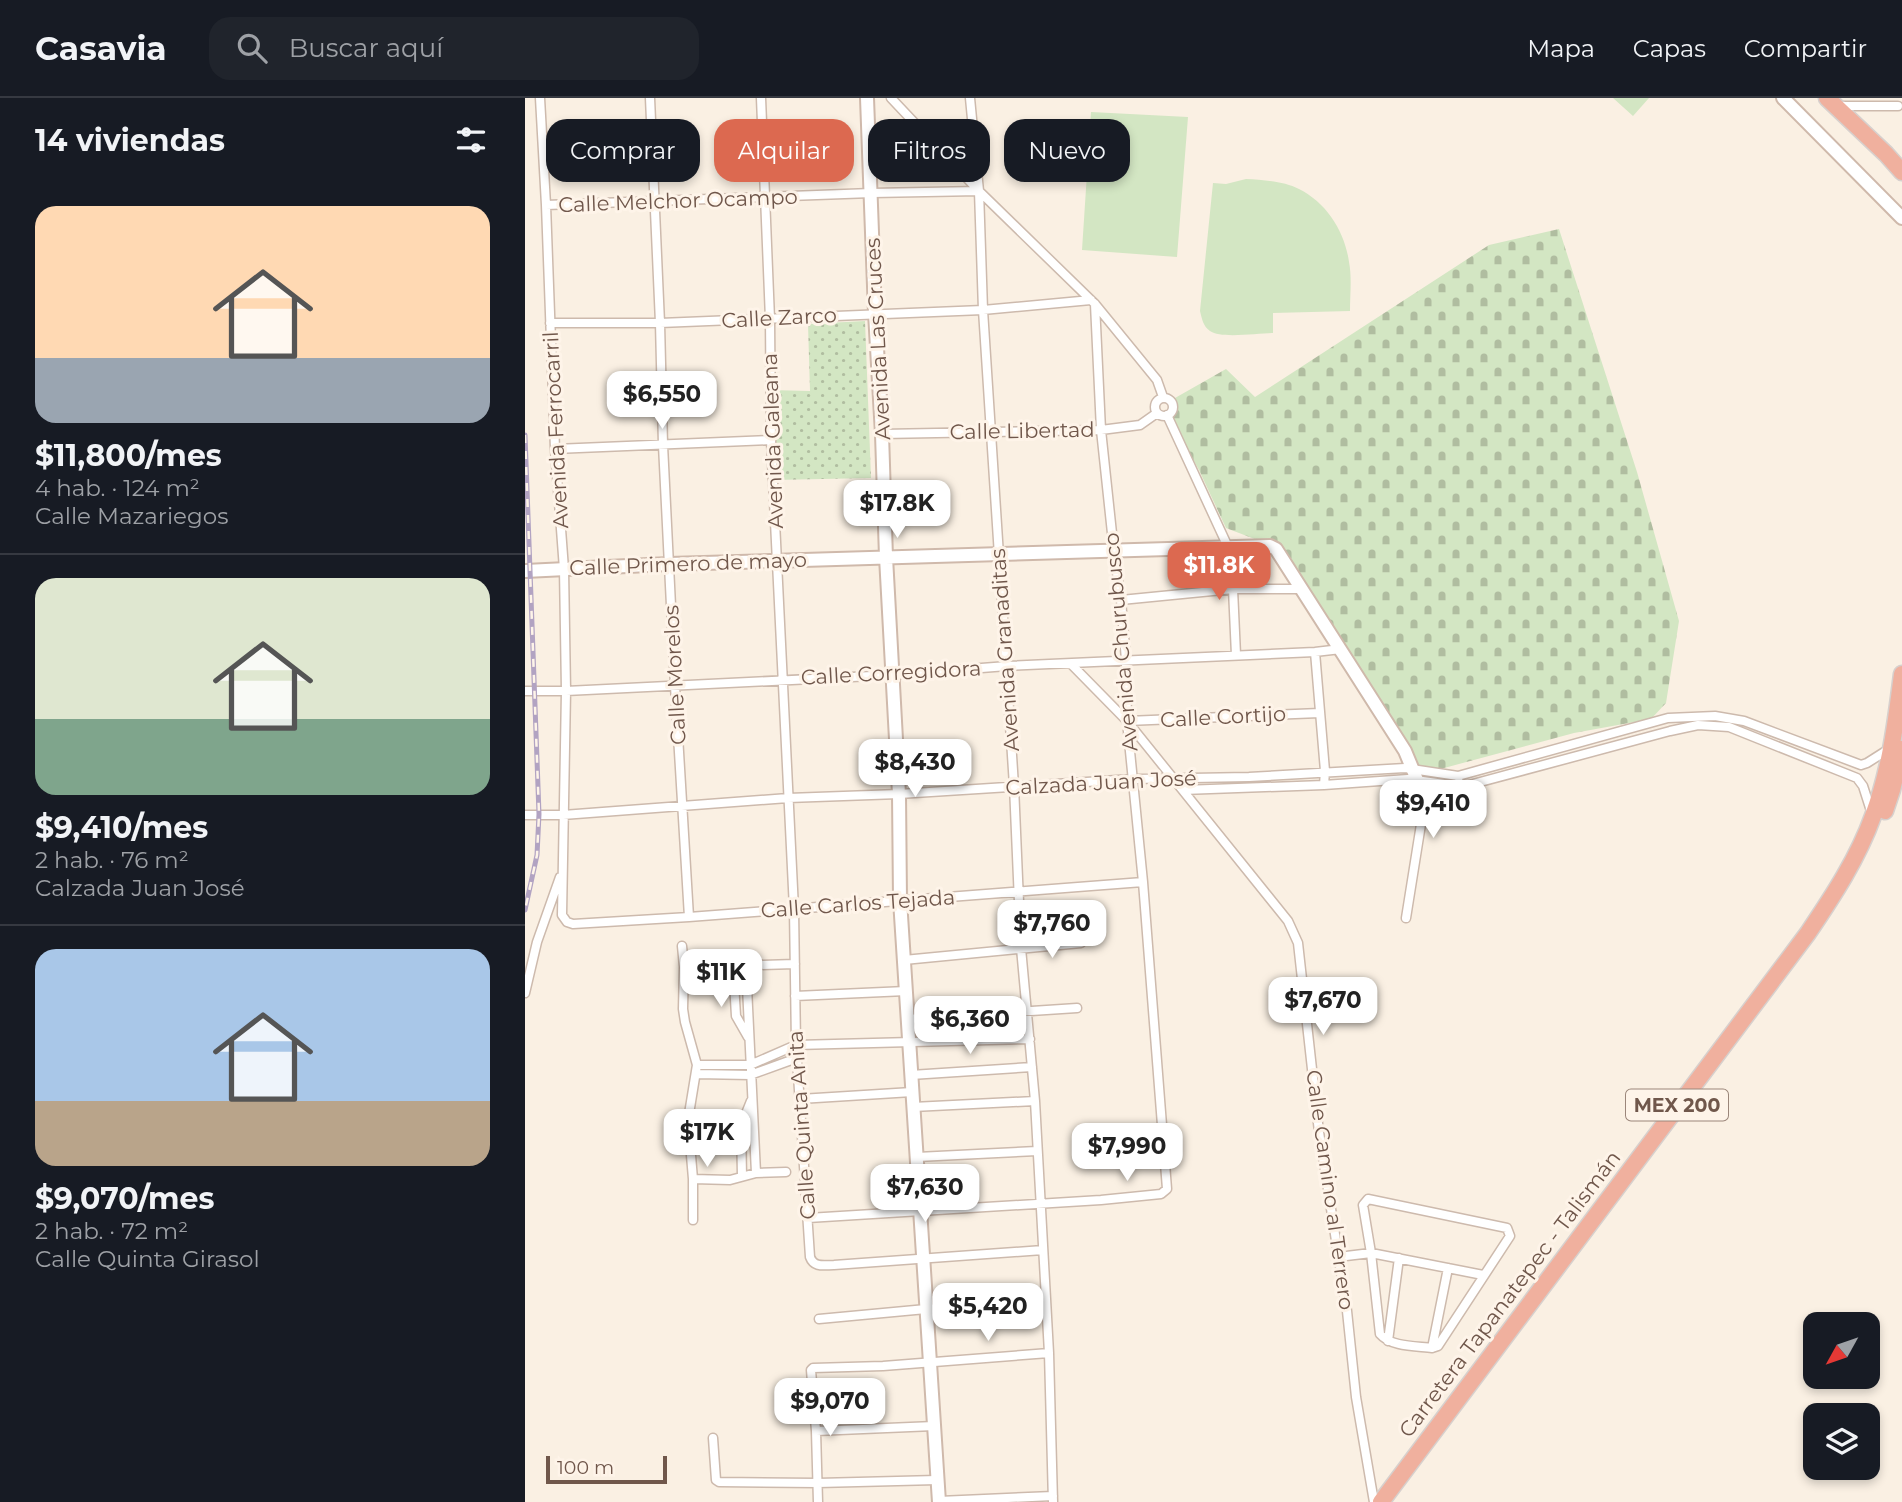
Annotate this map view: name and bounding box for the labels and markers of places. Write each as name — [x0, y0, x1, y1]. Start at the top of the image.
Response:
pin: $6,550 — [605, 372, 719, 431]
pin: $17.8K — [840, 480, 954, 540]
pin: $11.8K — [1162, 542, 1276, 602]
pin: $8,430 — [858, 740, 972, 799]
pin: $9,410 — [1376, 780, 1490, 840]
pin: $7,760 — [995, 900, 1109, 960]
pin: $11K — [680, 950, 762, 1009]
pin: $7,670 — [1266, 978, 1380, 1037]
pin: $6,360 — [913, 996, 1027, 1056]
pin: $17K — [666, 1110, 748, 1169]
pin: $7,990 — [1070, 1124, 1184, 1183]
pin: $7,630 — [868, 1164, 982, 1224]
pin: $5,420 — [931, 1284, 1045, 1343]
pin: $9,070 — [773, 1378, 887, 1438]

